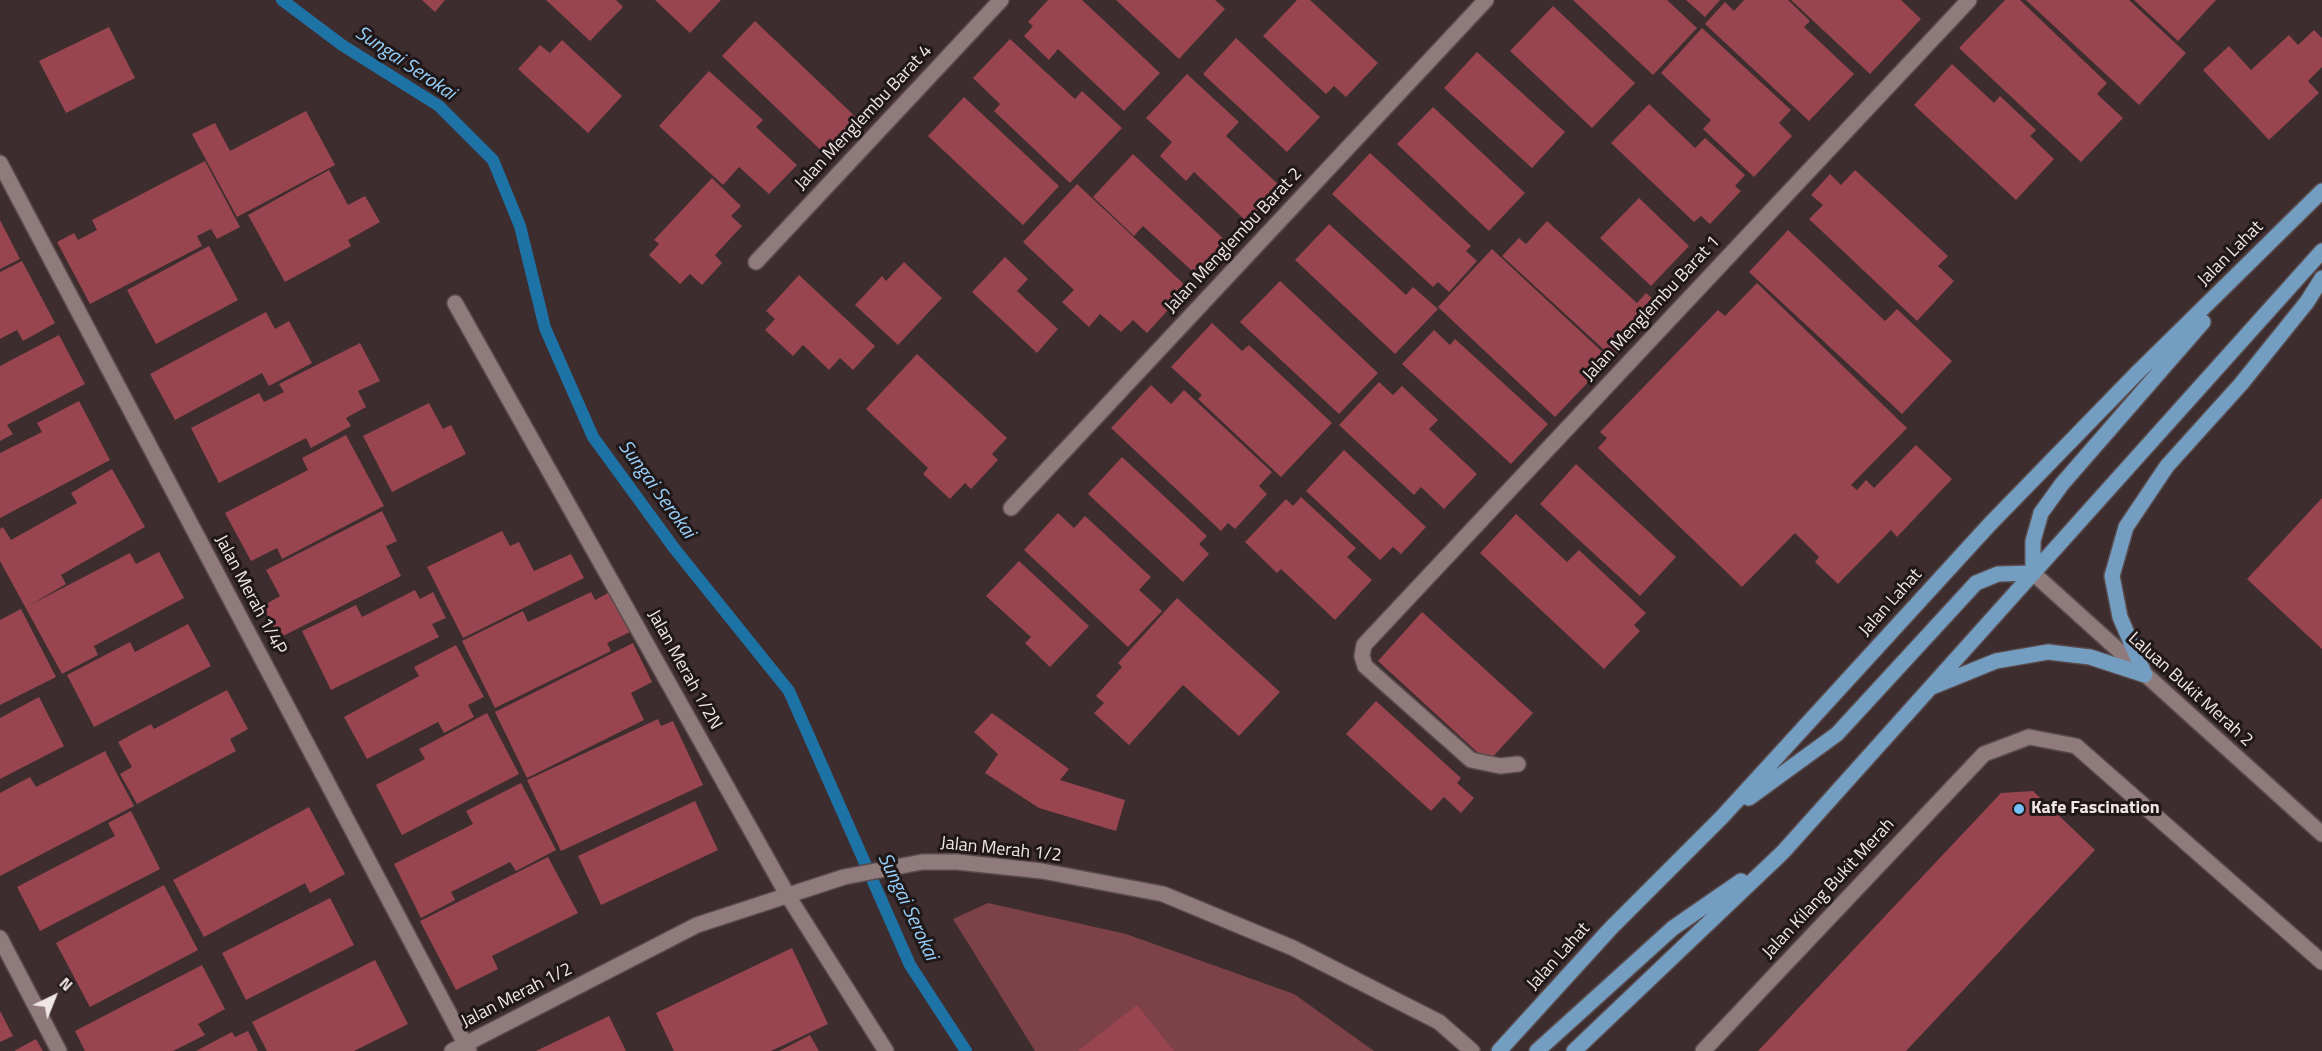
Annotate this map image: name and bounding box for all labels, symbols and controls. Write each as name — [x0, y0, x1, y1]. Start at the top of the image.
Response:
water label: Sungai Serokai — [350, 22, 460, 106]
street label: Jalan Menglembu Barat 4 — [791, 41, 937, 195]
street label: Jalan Menglembu Barat 2 — [1161, 164, 1307, 318]
street label: Jalan Lahat — [2194, 217, 2268, 291]
street label: Jalan Menglembu Barat 1 — [1579, 232, 1725, 386]
water label: Sungai Serokai — [612, 436, 700, 544]
street label: Jalan Merah 1/4P — [209, 532, 291, 658]
street label: Jalan Lahat — [1855, 565, 1927, 641]
street label: Jalan Merah 1/2N — [642, 606, 726, 734]
street label: Laluan Bukit Merah 2 — [2123, 628, 2257, 752]
place label: Kafe Fascination — [2031, 798, 2160, 820]
marker: Kafe Fascination — [2012, 802, 2026, 816]
street label: Jalan Kilang Bukit Merah — [1758, 814, 1900, 964]
street label: Jalan Merah 1/2 — [939, 833, 1063, 867]
water label: Sungai Serokai — [872, 850, 942, 964]
street label: Jalan Lahat — [1523, 919, 1595, 995]
street label: Jalan Merah 1/2 — [458, 959, 576, 1033]
north arrow — [24, 967, 84, 1027]
text: N — [54, 971, 79, 996]

